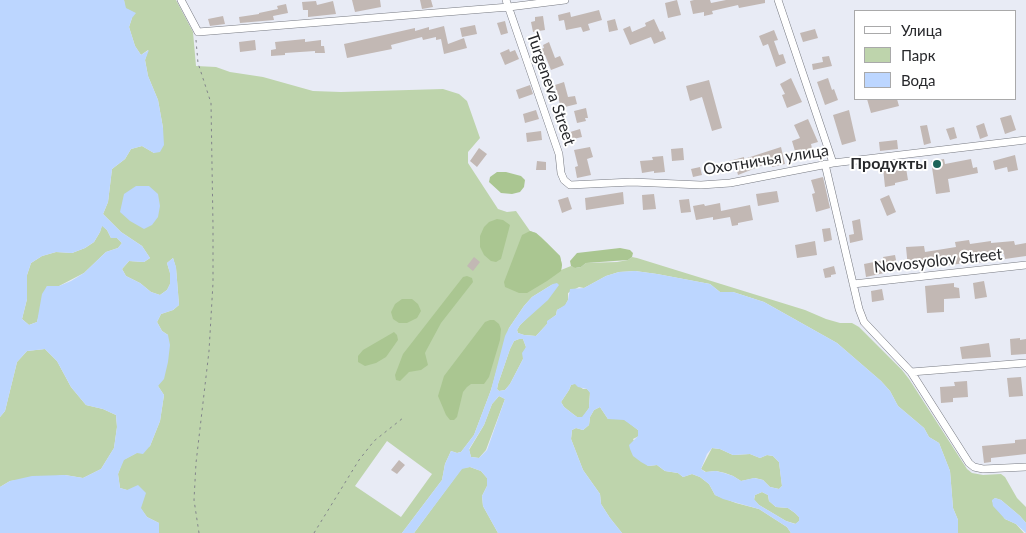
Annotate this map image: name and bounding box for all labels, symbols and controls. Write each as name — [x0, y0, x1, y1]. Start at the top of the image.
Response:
legend — [854, 10, 1016, 100]
text: Улица — [901, 21, 942, 39]
street label: Turgeneva Street — [523, 30, 579, 148]
text: Парк — [901, 46, 935, 64]
text: Вода — [901, 71, 936, 89]
street label: Охотничья улица — [702, 141, 830, 179]
place label: Продукты — [850, 154, 927, 174]
marker: Продукты — [931, 158, 943, 170]
street label: Novosyolov Street — [873, 245, 1003, 277]

